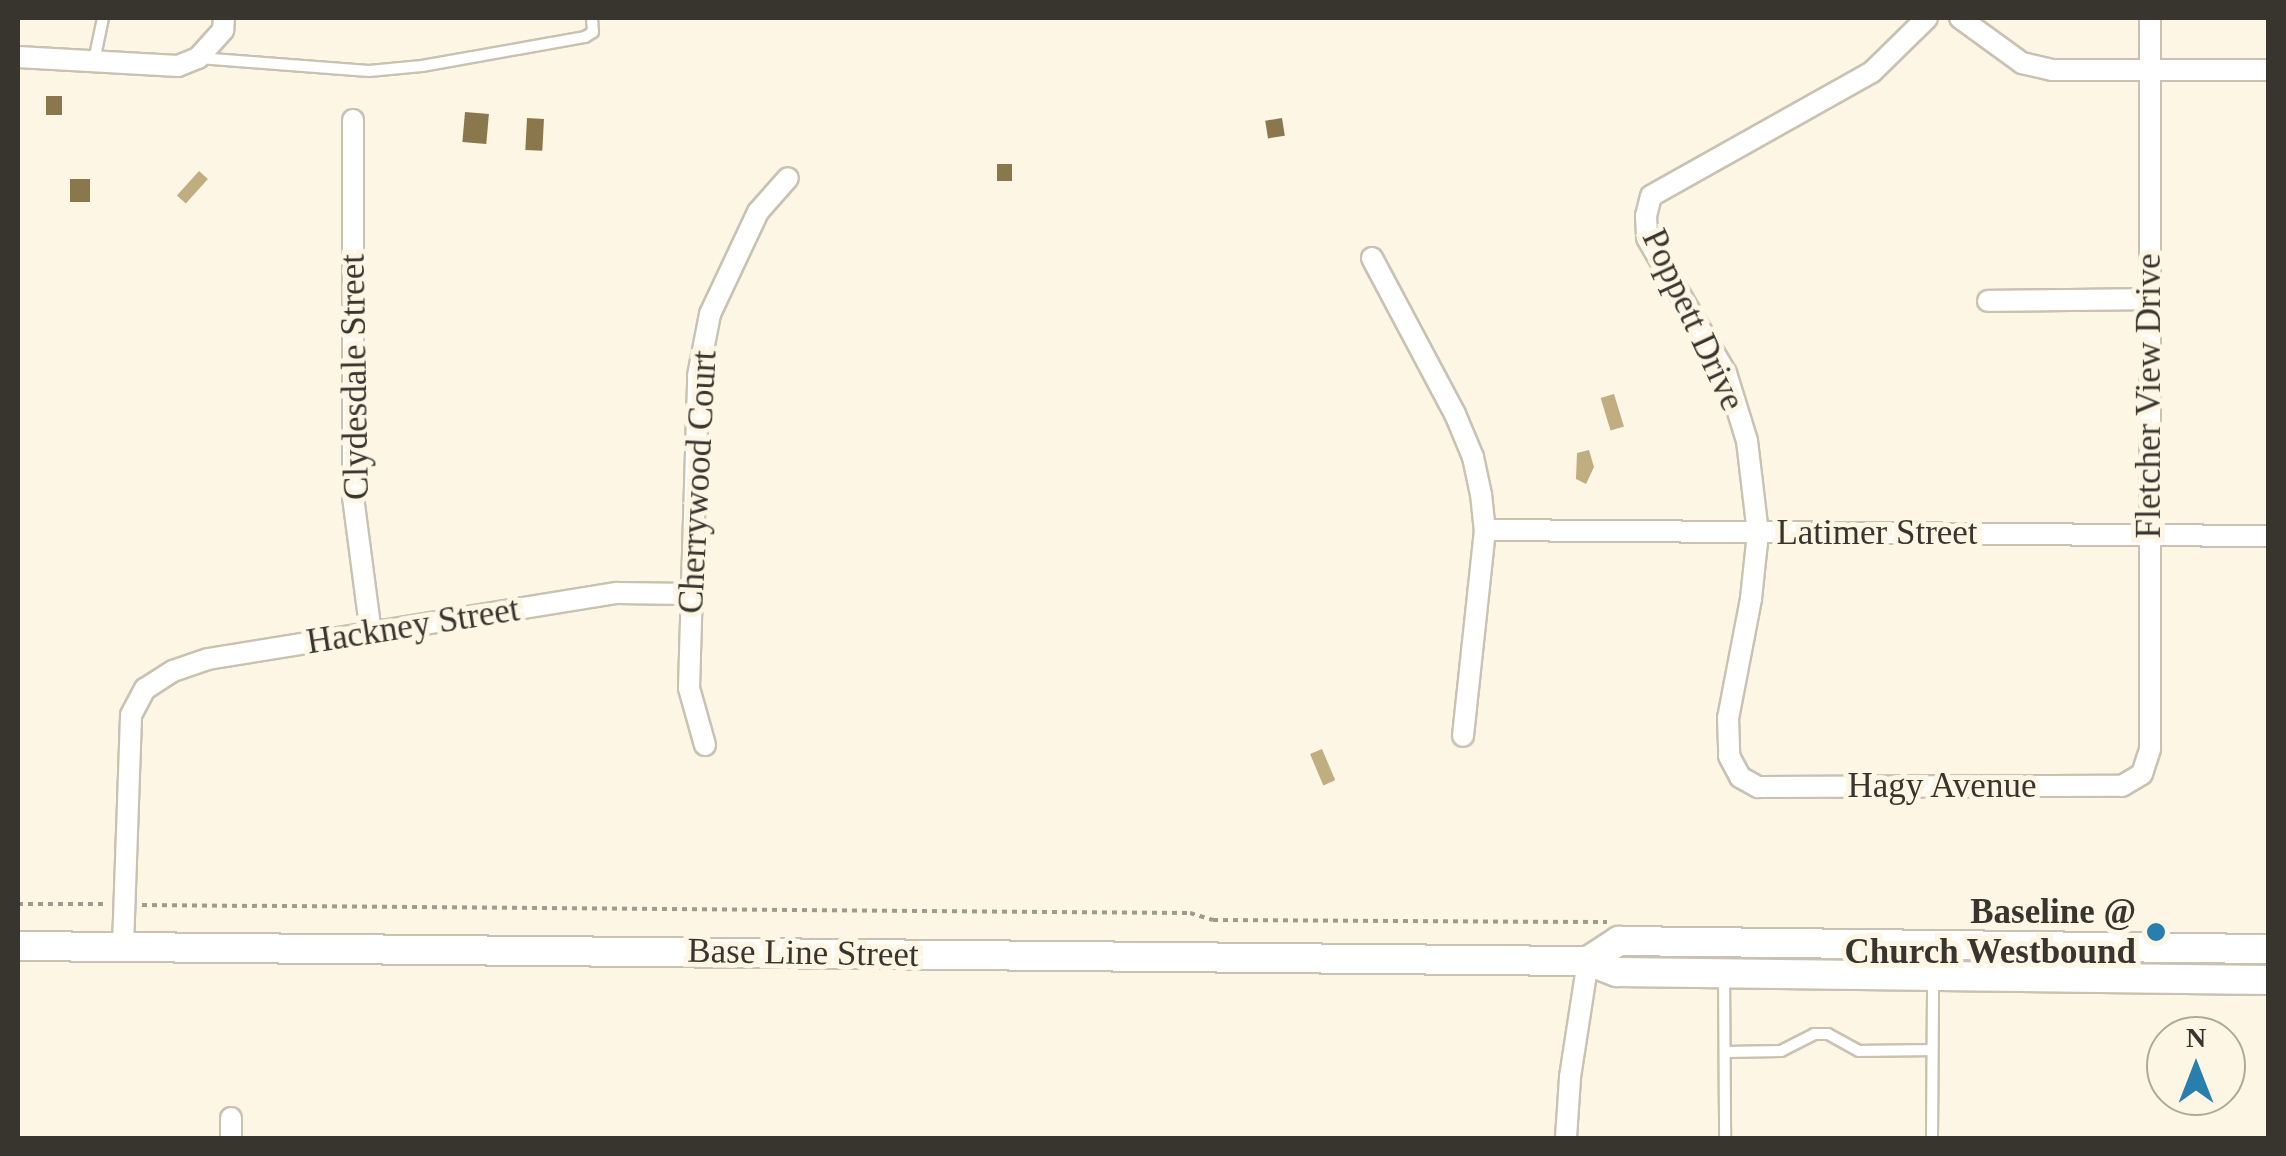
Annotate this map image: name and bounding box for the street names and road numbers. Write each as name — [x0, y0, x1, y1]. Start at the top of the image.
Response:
street label: Poppett Drive — [1633, 223, 1753, 417]
street label: Fletcher View Drive — [2128, 253, 2170, 539]
street label: Clydesdale Street — [332, 254, 378, 500]
street label: Cherrywood Court — [670, 349, 726, 615]
street label: Latimer Street — [1776, 512, 1978, 554]
street label: Hackney Street — [304, 588, 522, 664]
street label: Hagy Avenue — [1847, 765, 2037, 807]
street label: Base Line Street — [687, 930, 919, 976]

